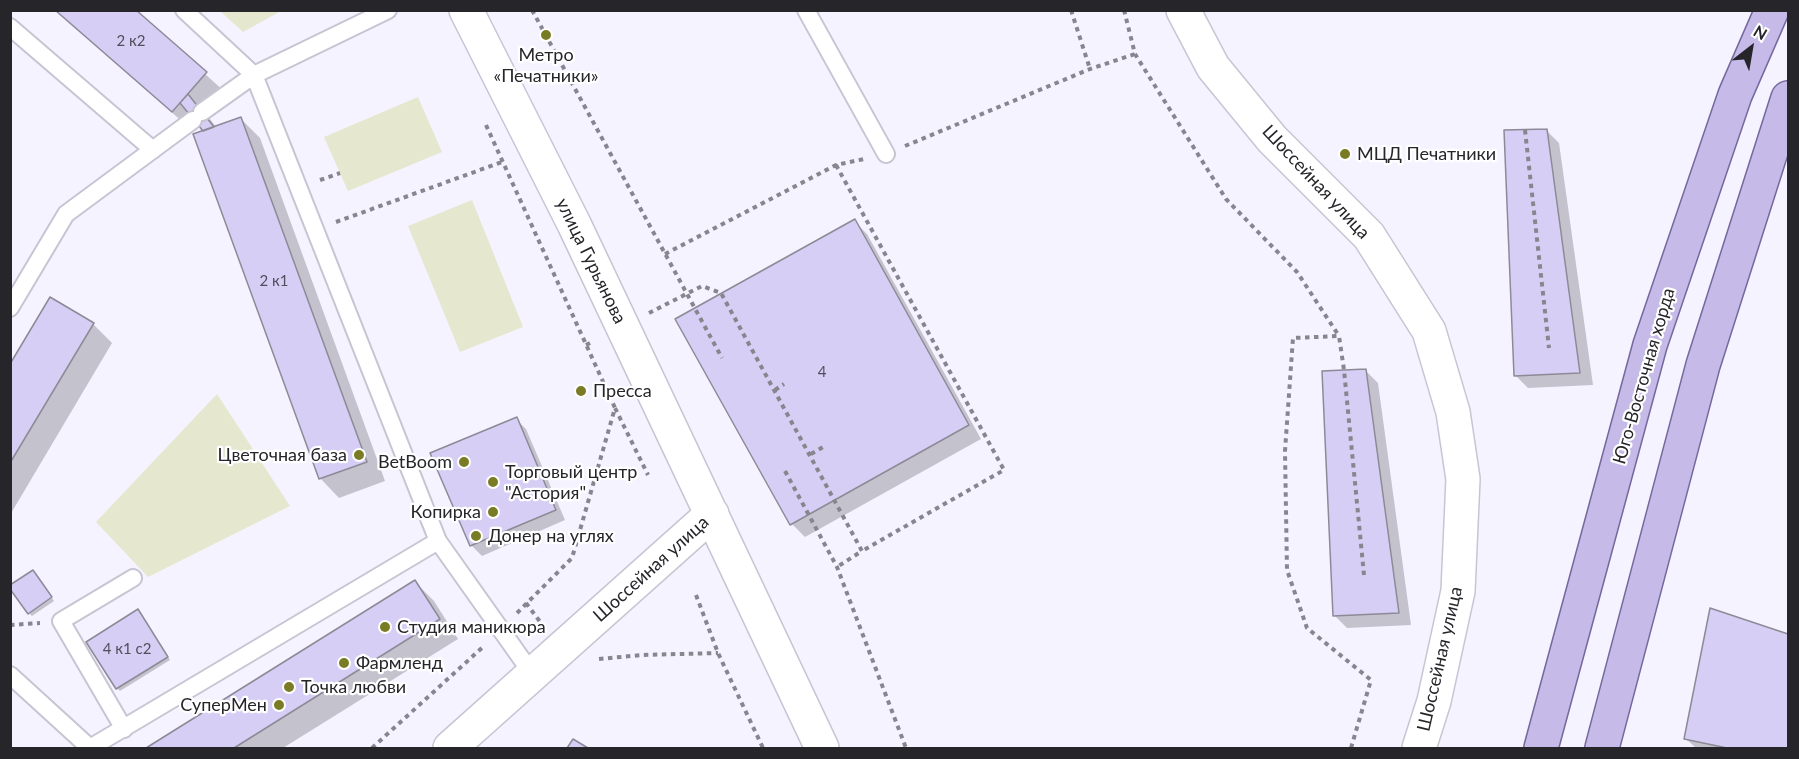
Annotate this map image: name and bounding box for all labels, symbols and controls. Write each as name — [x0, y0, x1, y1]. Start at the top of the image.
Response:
north arrow — [1721, 18, 1781, 78]
text: N — [1750, 21, 1771, 43]
marker: Метро «Печатники» — [539, 28, 553, 42]
house number: 2 к2 — [116, 32, 146, 50]
place label: Метро «Печатники» — [493, 44, 599, 86]
street label: Шоссейная улица — [1258, 121, 1374, 243]
place label: МЦД Печатники — [1357, 143, 1496, 165]
marker: МЦД Печатники — [1338, 147, 1352, 161]
street label: улица Гурьянова — [551, 195, 631, 327]
house number: 2 к1 — [259, 272, 289, 290]
street label: Юго-Восточная хорда — [1609, 285, 1679, 467]
house number: 4 — [818, 363, 826, 381]
place label: Пресса — [593, 380, 652, 402]
marker: Пресса — [574, 384, 588, 398]
place label: Цветочная база — [218, 444, 347, 466]
marker: Цветочная база — [352, 448, 366, 462]
place label: BetBoom — [378, 451, 452, 473]
marker: BetBoom — [457, 455, 471, 469]
place label: Торговый центр "Астория" — [505, 461, 637, 504]
marker: Торговый центр "Астория" — [486, 475, 500, 489]
place label: Копирка — [411, 501, 481, 523]
marker: Копирка — [486, 505, 500, 519]
street label: Шоссейная улица — [589, 512, 713, 626]
place label: Донер на углях — [488, 525, 614, 547]
marker: Донер на углях — [469, 529, 483, 543]
street label: Шоссейная улица — [1413, 585, 1467, 733]
place label: Студия маникюра — [397, 616, 546, 638]
marker: Студия маникюра — [378, 620, 392, 634]
house number: 4 к1 с2 — [103, 640, 151, 658]
place label: Фармленд — [356, 652, 443, 674]
marker: Фармленд — [337, 656, 351, 670]
place label: Точка любви — [301, 676, 406, 698]
marker: Точка любви — [282, 680, 296, 694]
place label: СуперМен — [180, 694, 267, 716]
marker: СуперМен — [272, 698, 286, 712]

